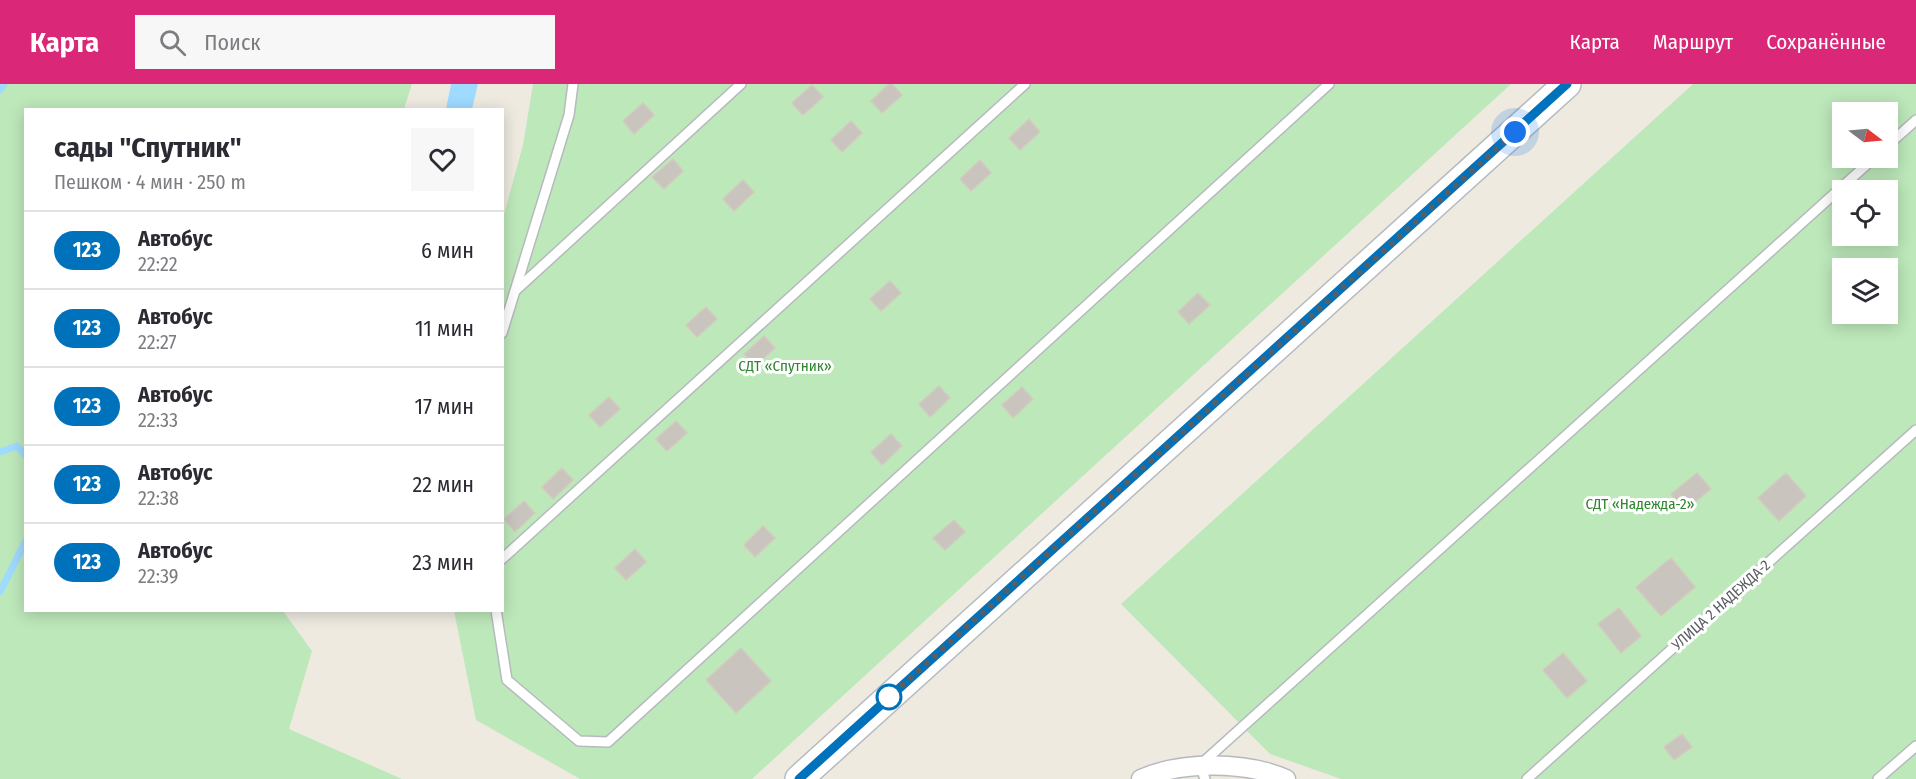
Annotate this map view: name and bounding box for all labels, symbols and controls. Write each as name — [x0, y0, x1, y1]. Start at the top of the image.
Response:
search box — [135, 15, 555, 69]
text: Карта — [30, 26, 99, 59]
icon: search — [156, 26, 189, 59]
text: Поиск — [204, 29, 261, 56]
text: Карта — [1570, 29, 1620, 55]
text: Маршрут — [1653, 29, 1733, 55]
text: Сохранённые — [1766, 29, 1886, 55]
north arrow — [1832, 102, 1898, 168]
map controls — [1832, 102, 1898, 324]
your location — [1500, 117, 1530, 147]
button: heart — [411, 128, 474, 191]
text: сады "Спутник" — [54, 131, 242, 164]
text: Пешком · 4 мин · 250 m — [54, 170, 246, 194]
button: locate — [1832, 180, 1898, 246]
text: Автобус — [138, 225, 213, 252]
text: 123 — [73, 237, 101, 263]
text: 6 мин — [421, 237, 474, 264]
text: 22:22 — [138, 252, 178, 276]
button: layers — [1832, 258, 1898, 324]
text: Автобус — [138, 303, 213, 330]
text: 123 — [73, 315, 101, 341]
text: 11 мин — [415, 315, 474, 342]
text: 22:27 — [138, 330, 177, 354]
park label: СДТ «Спутник» — [738, 357, 832, 375]
text: Автобус — [138, 381, 213, 408]
text: 123 — [73, 393, 101, 419]
text: 17 мин — [414, 393, 474, 420]
text: 22:33 — [138, 408, 178, 432]
text: Автобус — [138, 459, 213, 486]
text: 123 — [73, 471, 101, 497]
text: 22 мин — [413, 471, 474, 498]
text: 22:38 — [138, 486, 179, 510]
park label: СДТ «Надежда-2» — [1585, 495, 1695, 513]
text: Автобус — [138, 537, 213, 564]
text: 123 — [73, 549, 101, 575]
text: 23 мин — [412, 549, 474, 576]
street label: УЛИЦА 2 НАДЕЖДА-2 — [1667, 556, 1774, 655]
text: 22:39 — [138, 564, 179, 588]
unlabelled marker — [876, 684, 902, 710]

